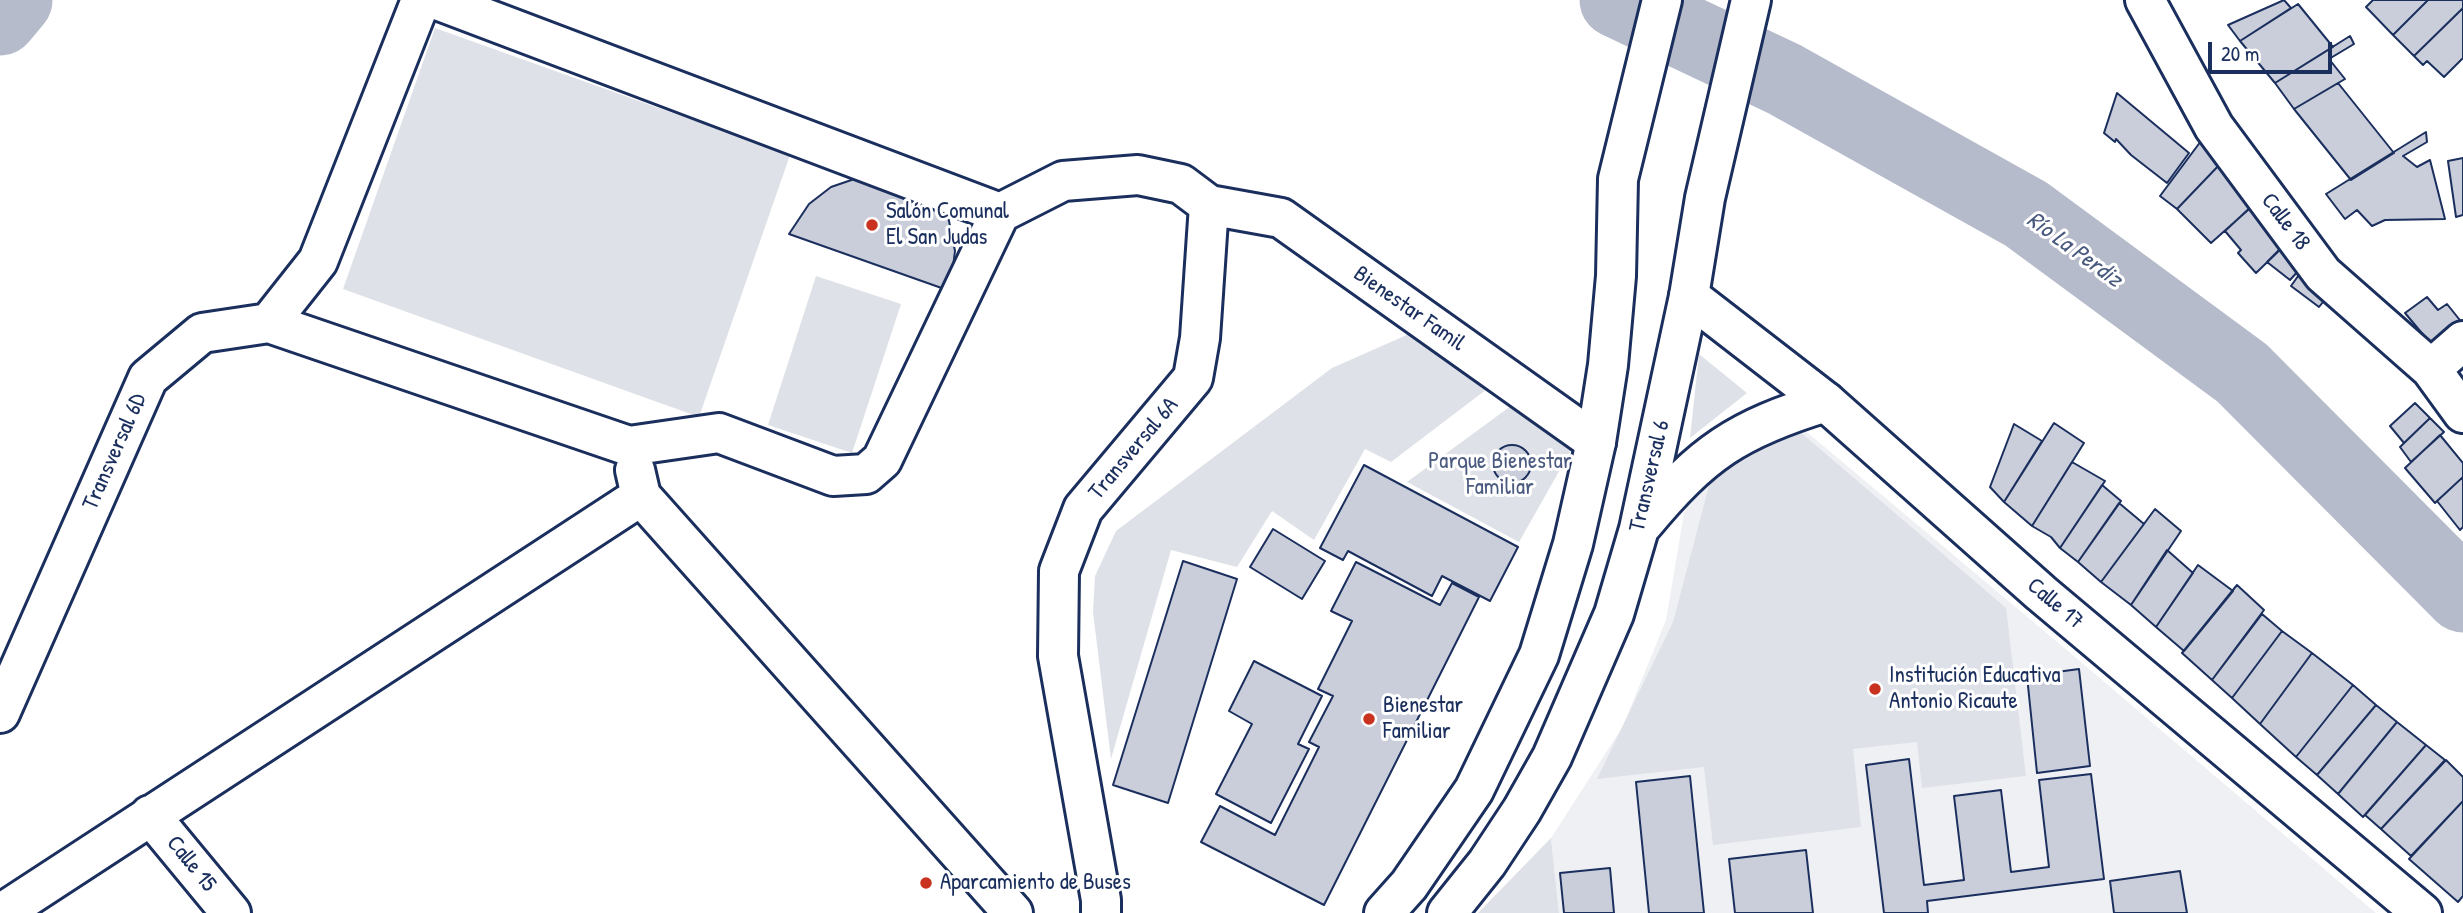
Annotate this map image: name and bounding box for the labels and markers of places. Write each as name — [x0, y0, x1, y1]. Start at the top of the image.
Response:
place label: Salón Comunal El San Judas — [886, 198, 1009, 252]
marker: Salón Comunal El San Judas — [864, 217, 880, 233]
place label: Institución Educativa Antonio Ricaute — [1889, 662, 2060, 716]
marker: Institución Educativa Antonio Ricaute — [1867, 681, 1883, 697]
place label: Bienestar Familiar — [1383, 692, 1463, 746]
marker: Bienestar Familiar — [1361, 711, 1377, 727]
place label: Aparcamiento de Buses — [940, 869, 1131, 897]
marker: Aparcamiento de Buses — [918, 875, 934, 891]

